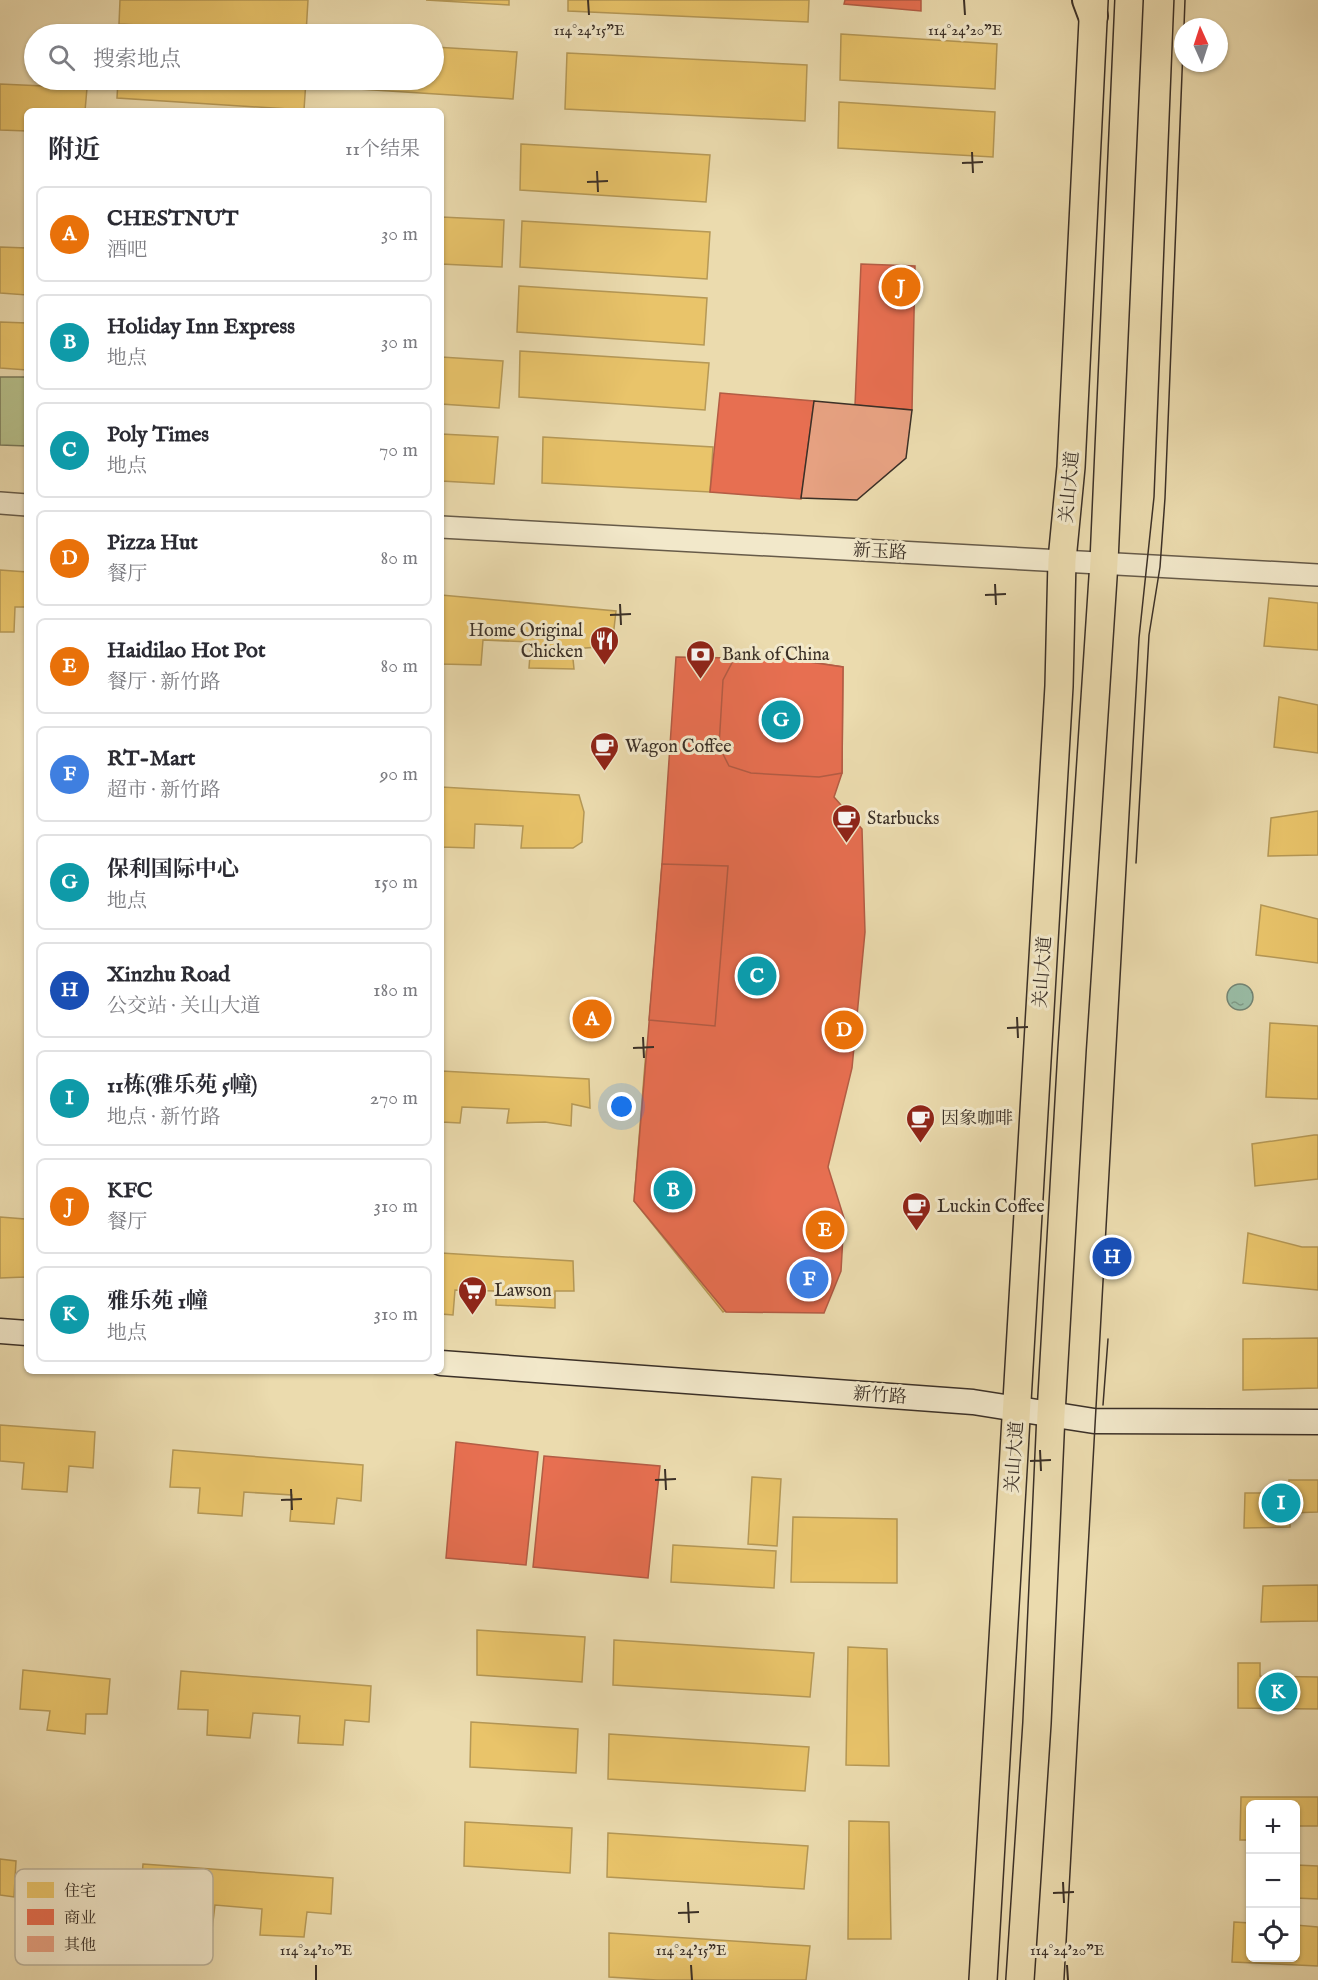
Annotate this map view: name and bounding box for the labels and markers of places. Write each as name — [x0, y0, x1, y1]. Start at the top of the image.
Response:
pin: J — [882, 264, 920, 310]
place label: Home Original Chicken — [469, 620, 583, 664]
restaurant icon: Home Original Chicken — [588, 624, 620, 666]
bank icon: Bank of China — [685, 638, 717, 680]
place label: Bank of China — [722, 644, 830, 667]
pin: G — [762, 698, 800, 742]
cafe icon: Wagon Coffee — [588, 730, 620, 772]
place label: Wagon Coffee — [625, 736, 731, 759]
cafe icon: Starbucks — [830, 802, 862, 844]
place label: Starbucks — [867, 808, 939, 831]
pin: C — [738, 954, 777, 998]
pin: A — [572, 996, 612, 1042]
pin: D — [824, 1008, 864, 1052]
cafe icon: 因象咖啡 — [904, 1102, 936, 1144]
place label: 因象咖啡 — [941, 1108, 1013, 1131]
pin: B — [654, 1168, 692, 1212]
cafe icon: Luckin Coffee — [900, 1190, 932, 1232]
place label: Luckin Coffee — [937, 1196, 1045, 1219]
pin: E — [806, 1208, 844, 1252]
pin: H — [1092, 1234, 1132, 1280]
pin: F — [790, 1256, 828, 1302]
supermarket icon: Lawson — [457, 1274, 489, 1316]
place label: Lawson — [494, 1280, 552, 1303]
pin: I — [1262, 1480, 1300, 1526]
pin: K — [1258, 1670, 1298, 1714]

